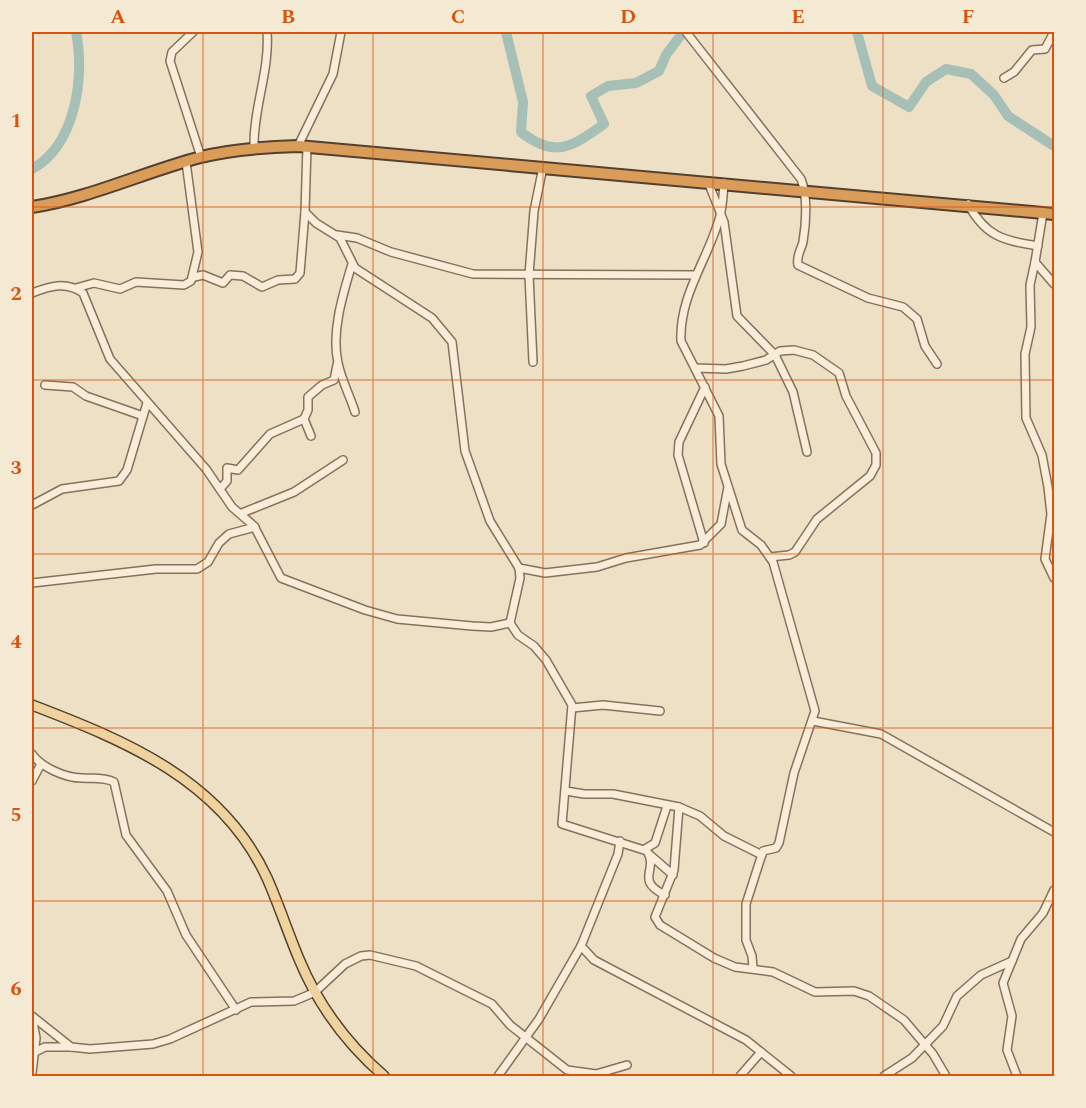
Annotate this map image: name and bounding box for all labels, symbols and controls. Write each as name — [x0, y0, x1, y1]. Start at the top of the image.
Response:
text: A — [110, 2, 126, 32]
text: B — [281, 2, 295, 32]
text: C — [451, 2, 465, 32]
text: D — [620, 2, 636, 32]
text: E — [791, 2, 805, 32]
text: F — [962, 2, 974, 32]
text: 1 — [10, 106, 22, 136]
text: 2 — [10, 279, 22, 309]
text: 3 — [10, 453, 22, 483]
text: 4 — [10, 627, 22, 657]
text: 5 — [10, 800, 22, 830]
text: 6 — [10, 974, 22, 1004]

